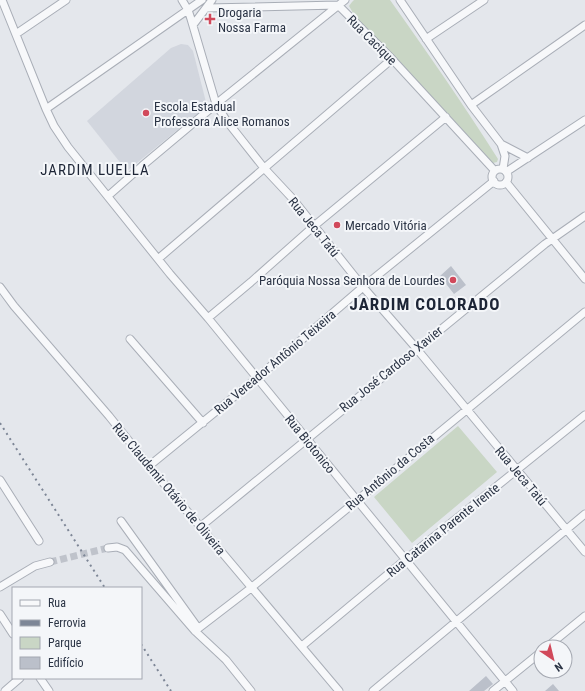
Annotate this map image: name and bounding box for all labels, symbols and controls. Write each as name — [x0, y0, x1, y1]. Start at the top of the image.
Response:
place label: Drogaria Nossa Farma — [218, 5, 286, 35]
street label: Rua Cacique — [344, 12, 400, 68]
marker: Drogaria Nossa Farma — [205, 14, 215, 24]
place label: Escola Estadual Professora Alice Romanos — [154, 99, 290, 129]
marker: Escola Estadual Professora Alice Romanos — [141, 108, 151, 118]
district label: JARDIM LUELLA — [40, 161, 150, 179]
street label: Rua Jeca Tatú — [285, 194, 343, 260]
place label: Mercado Vitória — [345, 218, 427, 233]
marker: Mercado Vitória — [332, 220, 342, 230]
place label: Paróquia Nossa Senhora de Lourdes — [259, 273, 445, 288]
marker: Paróquia Nossa Senhora de Lourdes — [448, 275, 458, 285]
district label: JARDIM COLORADO — [350, 294, 500, 314]
street label: Rua Vereador Antônio Teixeira — [211, 307, 339, 417]
street label: Rua José Cardoso Xavier — [337, 323, 445, 415]
street label: Rua Biotonico — [282, 412, 338, 476]
street label: Rua Claudemir Otávio de Oliveira — [110, 420, 228, 558]
street label: Rua Antônio da Costa — [343, 431, 437, 513]
street label: Rua Jeca Tatú — [492, 444, 550, 508]
street label: Rua Catarina Parente Irente — [384, 480, 502, 580]
legend — [12, 587, 142, 679]
text: Rua — [48, 596, 66, 610]
text: Ferrovia — [48, 616, 86, 630]
text: Parque — [48, 636, 82, 650]
north arrow — [533, 639, 573, 679]
text: Edifício — [48, 656, 84, 670]
text: N — [552, 660, 565, 674]

